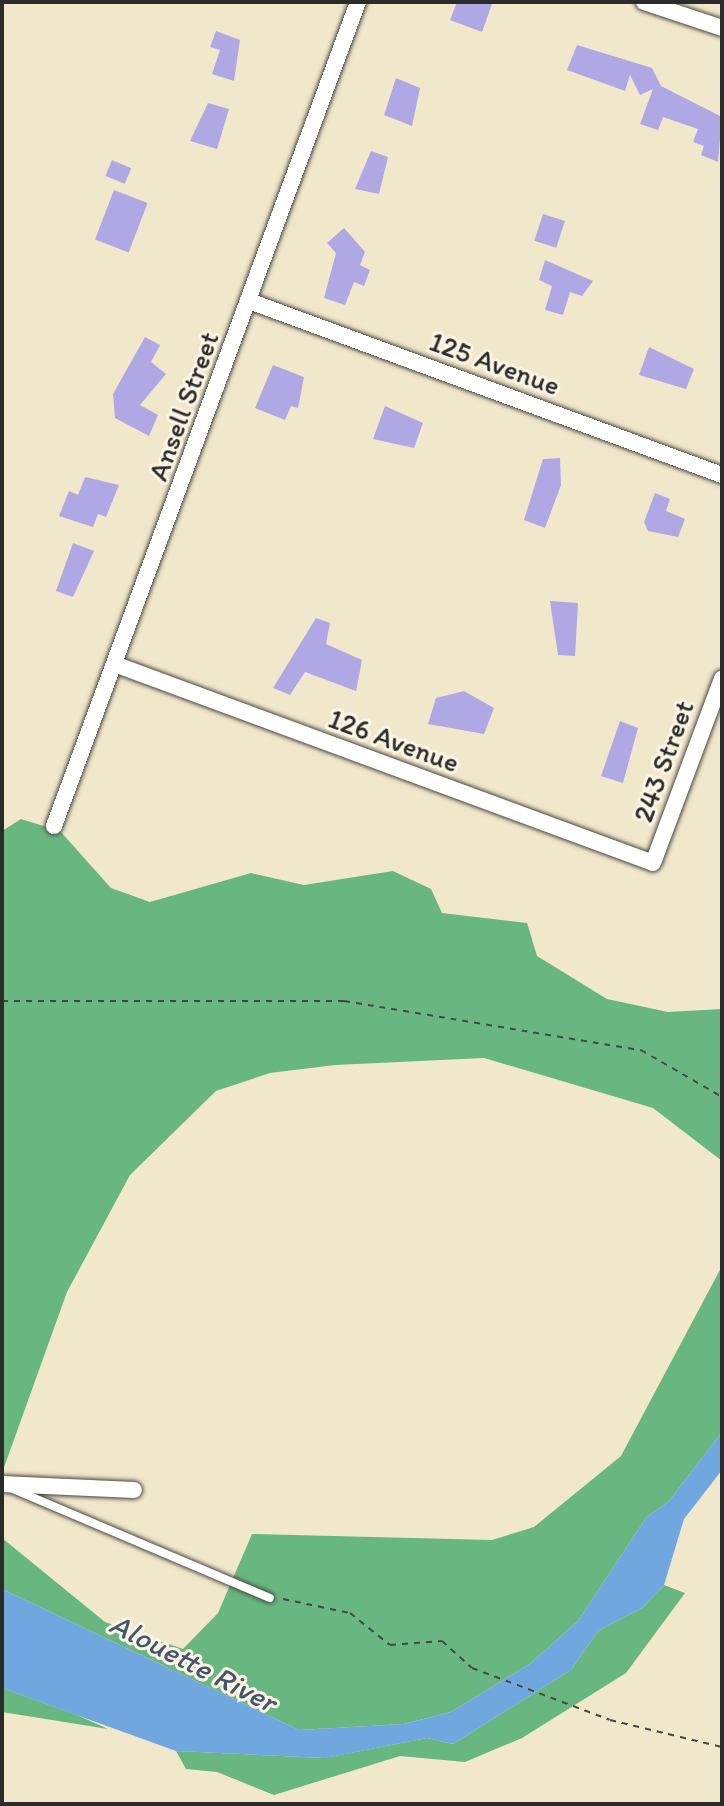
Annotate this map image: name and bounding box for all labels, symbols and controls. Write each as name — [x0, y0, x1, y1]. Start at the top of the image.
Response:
street label: 125 Avenue — [425, 324, 565, 402]
street label: Ansell Street — [141, 327, 225, 485]
street label: 243 Street — [625, 696, 701, 826]
street label: 126 Avenue — [324, 701, 464, 779]
water label: Alouette River — [104, 1606, 282, 1720]

